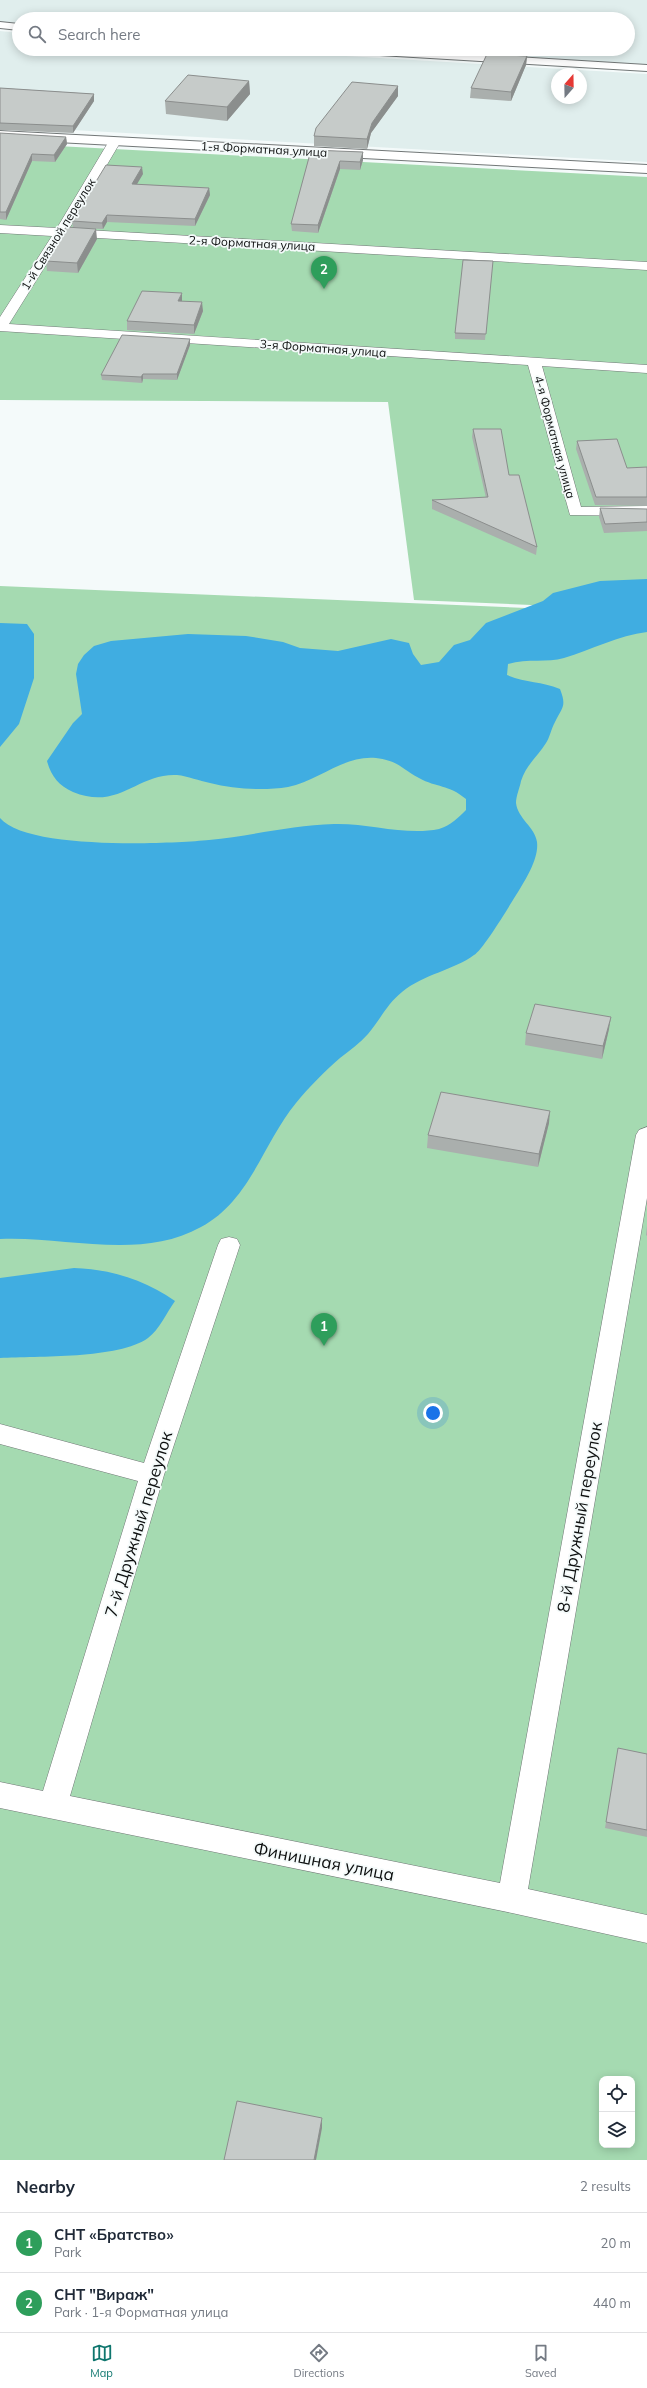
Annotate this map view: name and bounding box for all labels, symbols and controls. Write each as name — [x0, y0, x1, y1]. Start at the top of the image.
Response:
search box — [12, 12, 635, 56]
icon: search — [26, 23, 48, 45]
text: Search here — [58, 25, 140, 44]
north arrow — [551, 68, 587, 104]
street label: 1-я Форматная улица — [200, 138, 328, 160]
street label: 1-й Связной переулок — [17, 175, 99, 293]
street label: 2-я Форматная улица — [188, 232, 316, 254]
pin: 2 — [311, 256, 337, 289]
street label: 3-я Форматная улица — [259, 336, 387, 360]
street label: 4-я Форматная улица — [531, 374, 579, 500]
pin: 1 — [311, 1313, 337, 1346]
your location — [423, 1403, 443, 1423]
street label: 8-й Дружный переулок — [552, 1419, 607, 1614]
street label: 7-й Дружный переулок — [100, 1428, 177, 1620]
street label: Финишная улица — [252, 1837, 396, 1886]
map controls — [599, 2076, 635, 2148]
button: locate — [599, 2076, 635, 2112]
button: layers — [599, 2112, 635, 2148]
text: Nearby — [16, 2176, 75, 2197]
text: 2 results — [580, 2178, 631, 2194]
text: СНТ «Братство» — [54, 2225, 174, 2244]
text: 1 — [25, 2235, 33, 2251]
text: 20 m — [601, 2235, 631, 2251]
text: Park — [54, 2244, 81, 2260]
text: СНТ "Вираж" — [54, 2285, 154, 2304]
text: 2 — [25, 2295, 33, 2311]
text: 440 m — [593, 2295, 631, 2311]
text: Park · 1-я Форматная улица — [54, 2304, 229, 2320]
tab: Map — [90, 2342, 113, 2380]
tab: Directions — [294, 2342, 344, 2380]
tab: Saved — [525, 2342, 557, 2380]

